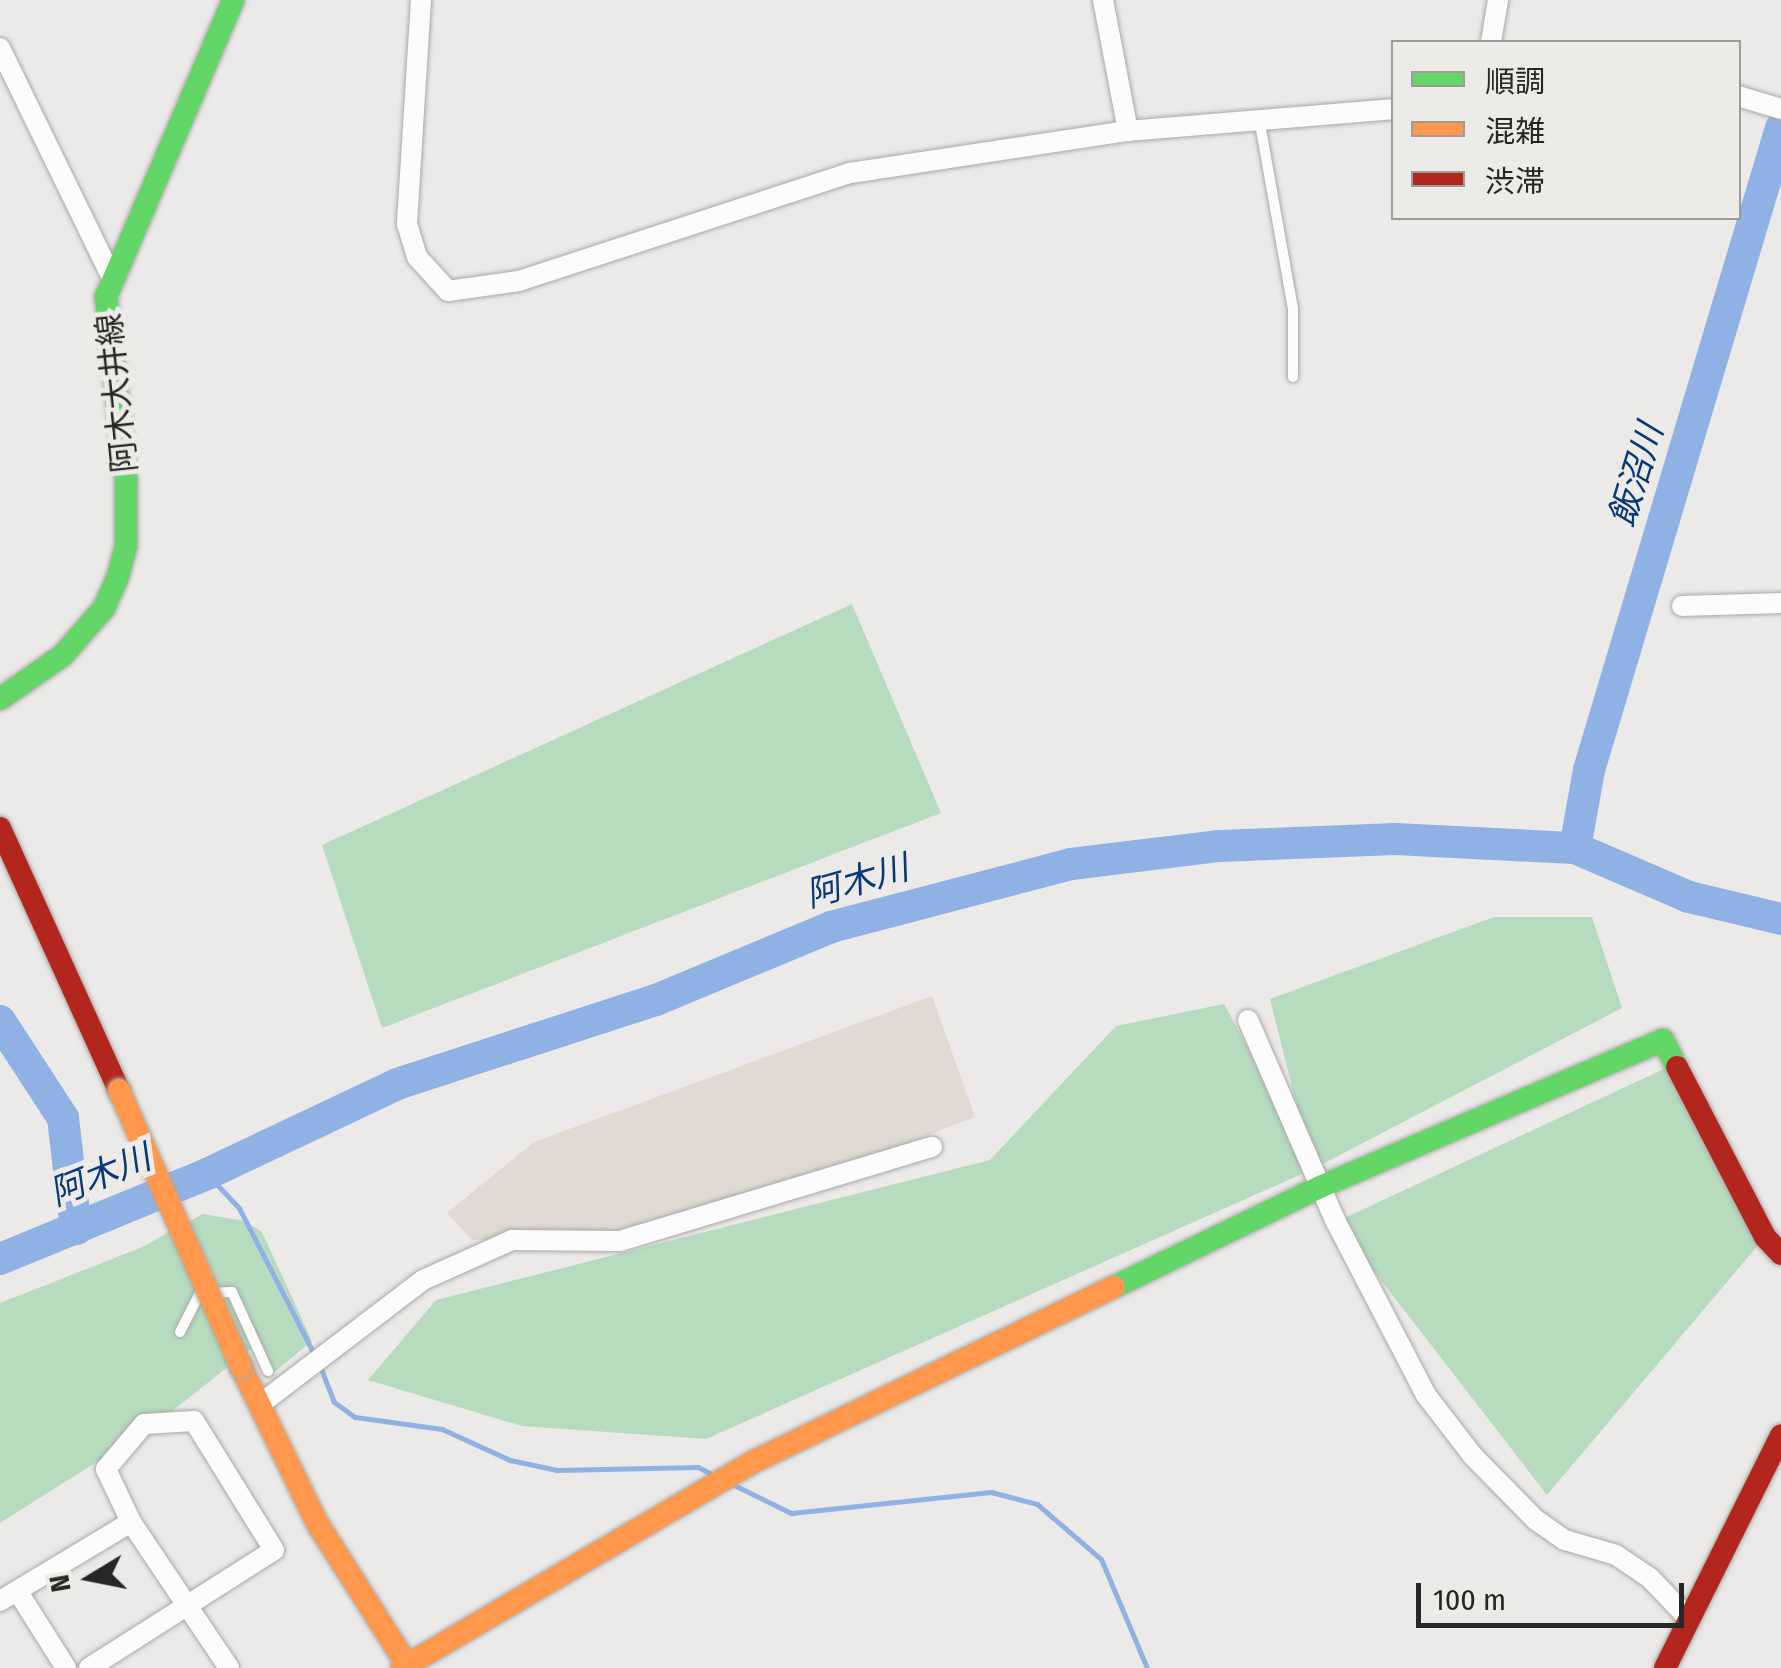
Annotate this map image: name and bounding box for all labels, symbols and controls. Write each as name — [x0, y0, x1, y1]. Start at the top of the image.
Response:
legend — [1391, 40, 1741, 220]
text: 順調 — [1485, 64, 1545, 100]
text: 混雑 — [1485, 114, 1545, 150]
text: 渋滞 — [1485, 164, 1545, 200]
street label: 阿木大井線 — [90, 311, 144, 475]
water label: 飯沼川 — [1601, 419, 1671, 531]
water label: 阿木川 — [801, 846, 913, 916]
water label: 阿木川 — [43, 1136, 157, 1214]
north arrow — [40, 1528, 140, 1628]
scale bar — [1421, 1563, 1688, 1625]
text: N — [42, 1572, 78, 1594]
text: 100 m — [1433, 1582, 1506, 1618]

